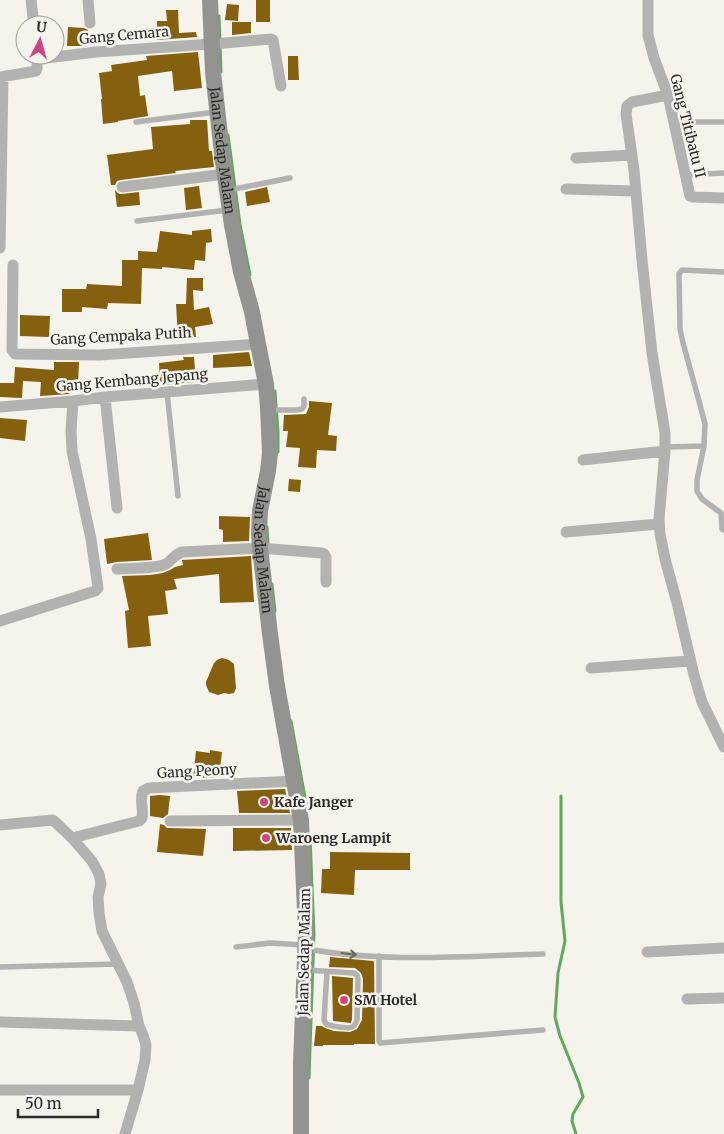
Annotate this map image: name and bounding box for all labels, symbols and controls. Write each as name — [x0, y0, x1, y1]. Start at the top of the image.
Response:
north arrow — [15, 15, 65, 65]
text: U — [35, 18, 48, 37]
street label: Gang Cemara — [78, 22, 170, 48]
street label: Gang Titibatu II — [666, 72, 710, 180]
street label: Jalan Sedap Malam — [206, 85, 239, 215]
street label: Gang Cempaka Putih — [50, 323, 192, 349]
street label: Gang Kembang Jepang — [55, 364, 209, 396]
street label: Jalan Sedap Malam — [250, 484, 277, 615]
street label: Gang Peony — [157, 760, 238, 782]
place label: Kafe Janger — [274, 793, 354, 811]
marker: Kafe Janger — [258, 796, 270, 808]
place label: Waroeng Lampit — [275, 829, 392, 847]
marker: Waroeng Lampit — [260, 832, 272, 844]
street label: Jalan Sedap Malam — [294, 888, 314, 1017]
one-way arrow — [341, 949, 357, 959]
place label: SM Hotel — [354, 991, 417, 1009]
marker: SM Hotel — [338, 994, 350, 1006]
scale bar — [18, 1086, 98, 1118]
text: 50 m — [25, 1094, 62, 1113]

